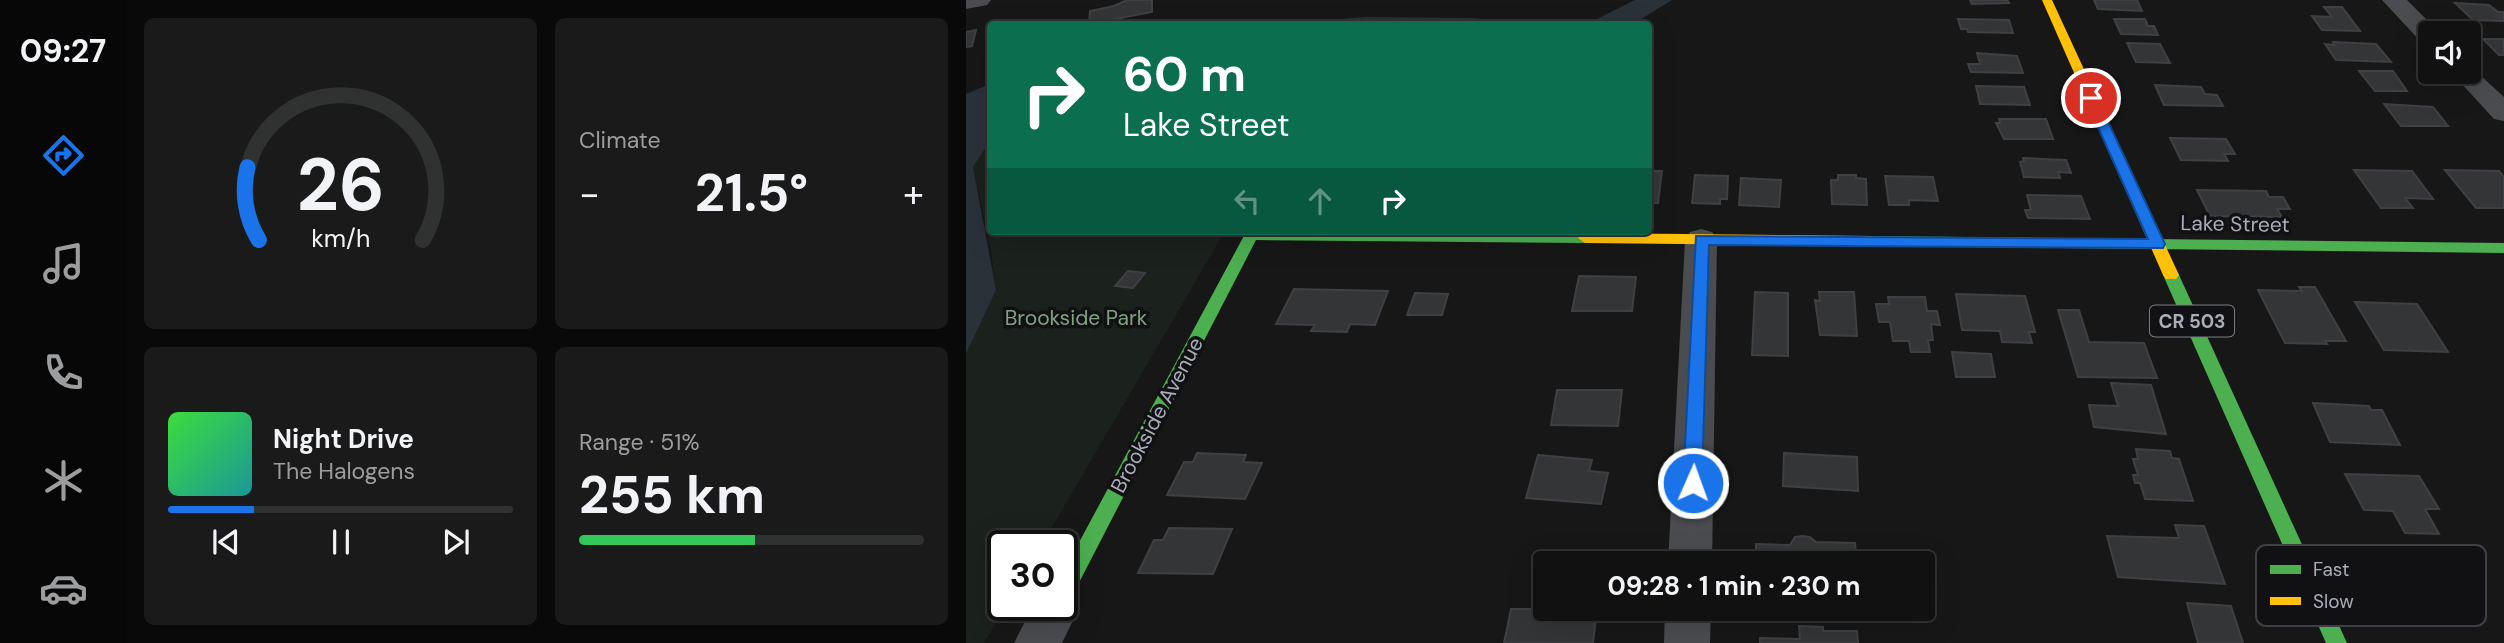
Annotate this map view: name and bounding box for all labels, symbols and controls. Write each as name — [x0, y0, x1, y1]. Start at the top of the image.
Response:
map controls — [2418, 21, 2481, 84]
button: sound — [2418, 21, 2481, 84]
text: 09:27 — [20, 30, 106, 72]
text: 60 m — [1123, 42, 1246, 106]
icon: right — [1008, 49, 1099, 140]
pin — [2061, 68, 2121, 128]
icon: arrive — [2072, 79, 2110, 117]
text: Lake Street — [1123, 104, 1290, 146]
text: Climate — [579, 125, 661, 155]
icon: directions — [39, 131, 88, 180]
text: 26 — [296, 138, 385, 233]
text: 21.5° — [695, 159, 808, 227]
text: − — [579, 169, 600, 219]
text: + — [903, 169, 924, 219]
icon: left — [1228, 182, 1266, 220]
icon: ahead — [1301, 182, 1339, 220]
icon: right — [1374, 182, 1412, 220]
street label: Lake Street — [2180, 209, 2290, 239]
text: km/h — [311, 221, 370, 254]
icon: music — [39, 239, 88, 288]
park label: Brookside Park — [1005, 304, 1148, 332]
road number: CR 503 — [2150, 306, 2234, 336]
street label: Brookside Avenue — [1104, 332, 1210, 498]
icon: phone — [39, 348, 88, 397]
text: Night Drive — [273, 422, 414, 456]
text: Range · 51% — [579, 427, 700, 457]
position arrow — [1656, 446, 1730, 520]
icon: climate — [39, 456, 88, 505]
text: The Halogens — [273, 456, 415, 486]
text: 255 km — [579, 461, 765, 529]
icon: previous — [207, 523, 245, 561]
icon: pause — [322, 523, 360, 561]
icon: next — [437, 523, 475, 561]
speed limit sign: 30 — [987, 530, 1078, 621]
legend — [2256, 545, 2486, 626]
text: Fast — [2313, 557, 2349, 582]
icon: car — [39, 564, 88, 613]
text: 09:28 · 1 min · 230 m — [1607, 569, 1861, 603]
text: Slow — [2313, 589, 2354, 614]

